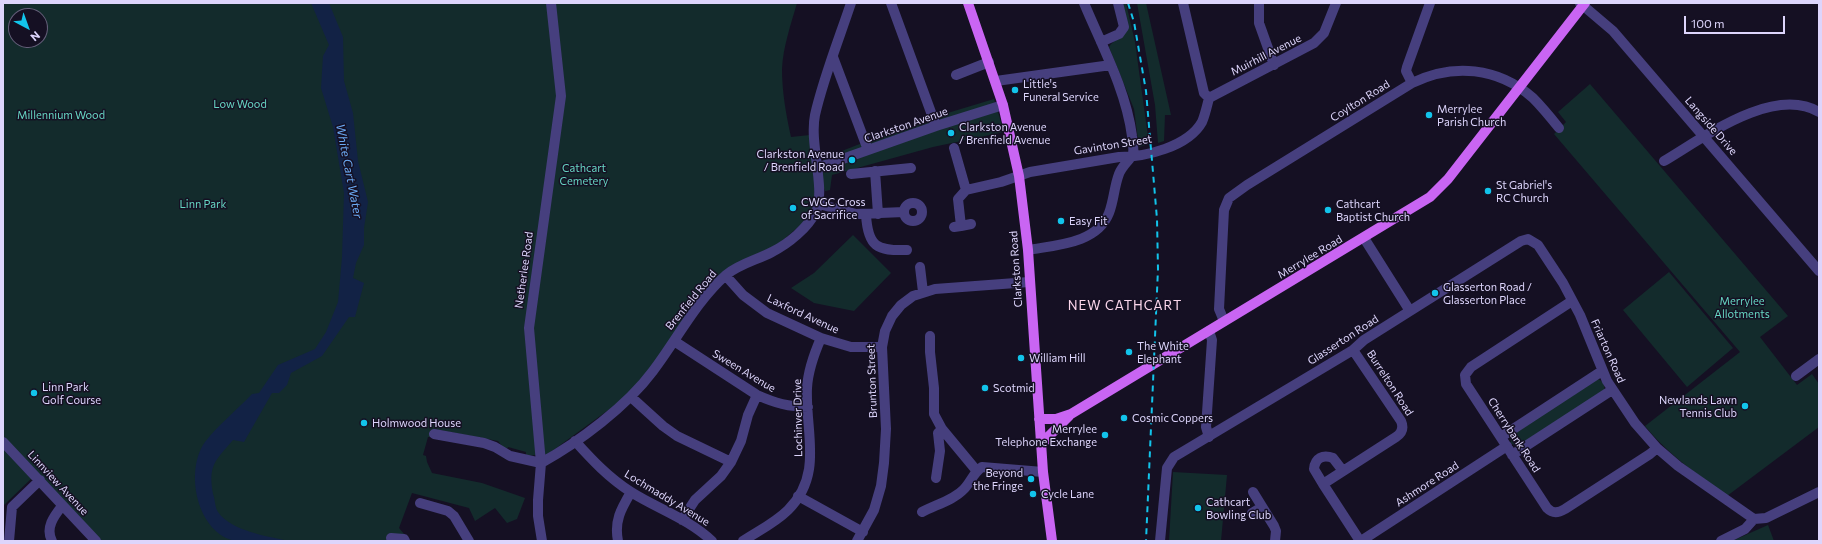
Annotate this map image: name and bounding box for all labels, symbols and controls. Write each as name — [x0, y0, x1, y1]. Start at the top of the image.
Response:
north arrow — [8, 8, 48, 48]
scale bar — [1686, 8, 1787, 34]
text: 100 m — [1691, 16, 1725, 30]
text: N — [28, 29, 43, 44]
street label: Muirhill Avenue — [1229, 32, 1303, 78]
place label: Little's Funeral Service — [1023, 77, 1099, 103]
street label: Coylton Road — [1328, 78, 1392, 124]
marker: Little's Funeral Service — [1010, 85, 1020, 95]
street label: Langside Drive — [1682, 94, 1740, 158]
park label: Low Wood — [213, 97, 267, 111]
place label: Merrylee Parish Church — [1437, 102, 1506, 128]
street label: Clarkston Avenue — [862, 105, 950, 145]
park label: Millennium Wood — [17, 108, 105, 122]
marker: Merrylee Parish Church — [1424, 110, 1434, 120]
place label: Clarkston Avenue / Brenfield Avenue — [959, 120, 1050, 146]
water label: White Cart Water — [333, 123, 365, 219]
marker: Clarkston Avenue / Brenfield Avenue — [946, 128, 956, 138]
street label: Gavinton Street — [1073, 132, 1153, 158]
place label: Clarkston Avenue / Brenfield Road — [757, 147, 844, 173]
marker: Clarkston Avenue / Brenfield Road — [847, 155, 857, 165]
park label: Cathcart Cemetery — [560, 161, 608, 187]
place label: St Gabriel's RC Church — [1496, 178, 1552, 204]
marker: St Gabriel's RC Church — [1483, 186, 1493, 196]
place label: CWGC Cross of Sacrifice — [801, 195, 865, 221]
park label: Linn Park — [180, 197, 226, 211]
place label: Cathcart Baptist Church — [1336, 197, 1410, 223]
marker: CWGC Cross of Sacrifice — [788, 203, 798, 213]
marker: Cathcart Baptist Church — [1323, 205, 1333, 215]
place label: Easy Fit — [1069, 214, 1108, 228]
marker: Easy Fit — [1056, 216, 1066, 226]
street label: Clarkston Road — [1007, 230, 1025, 308]
street label: Netherlee Road — [512, 231, 536, 309]
street label: Merrylee Road — [1275, 233, 1345, 281]
street label: Brenfield Road — [663, 267, 719, 333]
place label: Glasserton Road / Glasserton Place — [1443, 280, 1532, 306]
marker: Glasserton Road / Glasserton Place — [1430, 288, 1440, 298]
street label: Laxford Avenue — [765, 292, 841, 336]
park label: Merrylee Allotments — [1714, 294, 1770, 320]
district label: NEW CATHCART — [1068, 298, 1182, 314]
street label: Glasserton Road — [1305, 312, 1381, 368]
street label: Friarton Road — [1588, 317, 1628, 385]
place label: The White Elephant — [1137, 339, 1189, 365]
street label: Brunton Street — [864, 344, 880, 418]
street label: Sween Avenue — [710, 347, 778, 395]
marker: The White Elephant — [1124, 347, 1134, 357]
street label: Burrelton Road — [1364, 348, 1416, 418]
place label: William Hill — [1029, 351, 1086, 365]
marker: William Hill — [1016, 353, 1026, 363]
street label: Lochinver Drive — [791, 379, 805, 457]
place label: Linn Park Golf Course — [42, 380, 101, 406]
place label: Scotmid — [993, 381, 1035, 395]
marker: Scotmid — [980, 383, 990, 393]
marker: Linn Park Golf Course — [29, 388, 39, 398]
place label: Newlands Lawn Tennis Club — [1659, 393, 1737, 419]
street label: Cherrybank Road — [1485, 395, 1543, 475]
marker: Newlands Lawn Tennis Club — [1740, 401, 1750, 411]
place label: Cosmic Coppers — [1132, 411, 1213, 425]
marker: Cosmic Coppers — [1119, 413, 1129, 423]
place label: Holmwood House — [372, 416, 461, 430]
marker: Holmwood House — [359, 418, 369, 428]
place label: Merrylee Telephone Exchange — [995, 422, 1097, 448]
marker: Merrylee Telephone Exchange — [1100, 430, 1110, 440]
street label: Linnview Avenue — [25, 448, 91, 518]
street label: Ashmore Road — [1393, 459, 1461, 509]
place label: Beyond the Fringe — [973, 466, 1023, 492]
street label: Lochmaddy Avenue — [622, 467, 712, 529]
marker: Beyond the Fringe — [1026, 474, 1036, 484]
place label: Cycle Lane — [1041, 487, 1094, 501]
marker: Cycle Lane — [1028, 489, 1038, 499]
place label: Cathcart Bowling Club — [1206, 495, 1271, 521]
marker: Cathcart Bowling Club — [1193, 503, 1203, 513]

